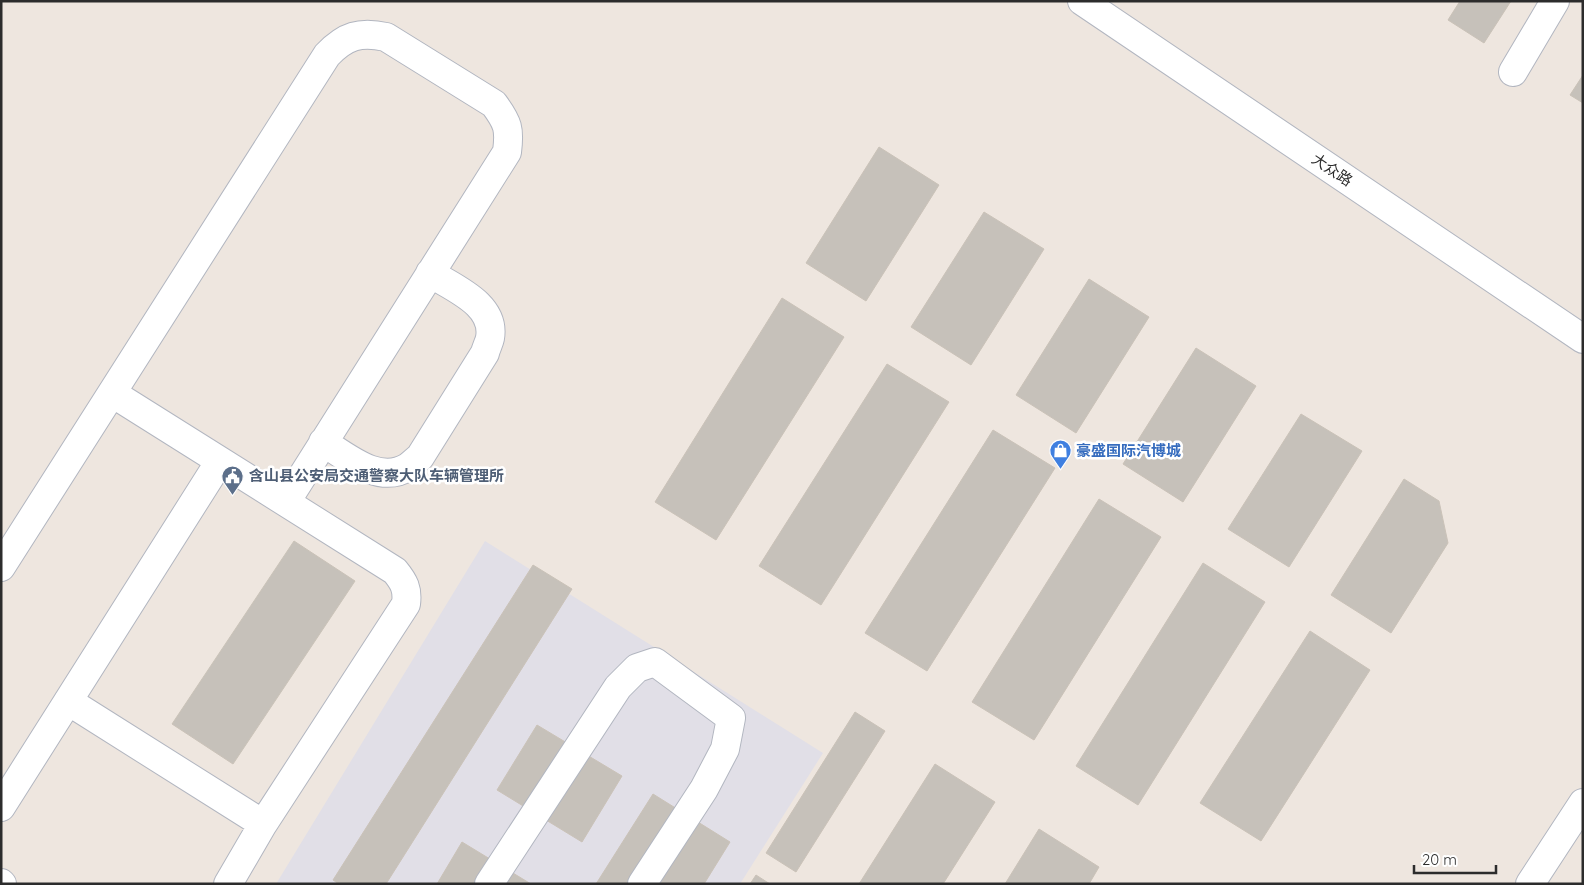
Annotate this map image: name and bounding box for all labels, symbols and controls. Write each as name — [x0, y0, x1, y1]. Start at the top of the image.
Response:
street label: 大众路 — [1308, 149, 1356, 190]
shop icon: 豪盛国际汽博城 — [1048, 439, 1072, 470]
place label: 豪盛国际汽博城 — [1076, 441, 1181, 460]
public building icon: 含山县公安局交通警察大队车辆管理所 — [221, 464, 245, 495]
place label: 含山县公安局交通警察大队车辆管理所 — [249, 466, 504, 485]
scale bar — [1414, 842, 1496, 874]
text: 20 m — [1422, 850, 1457, 869]

